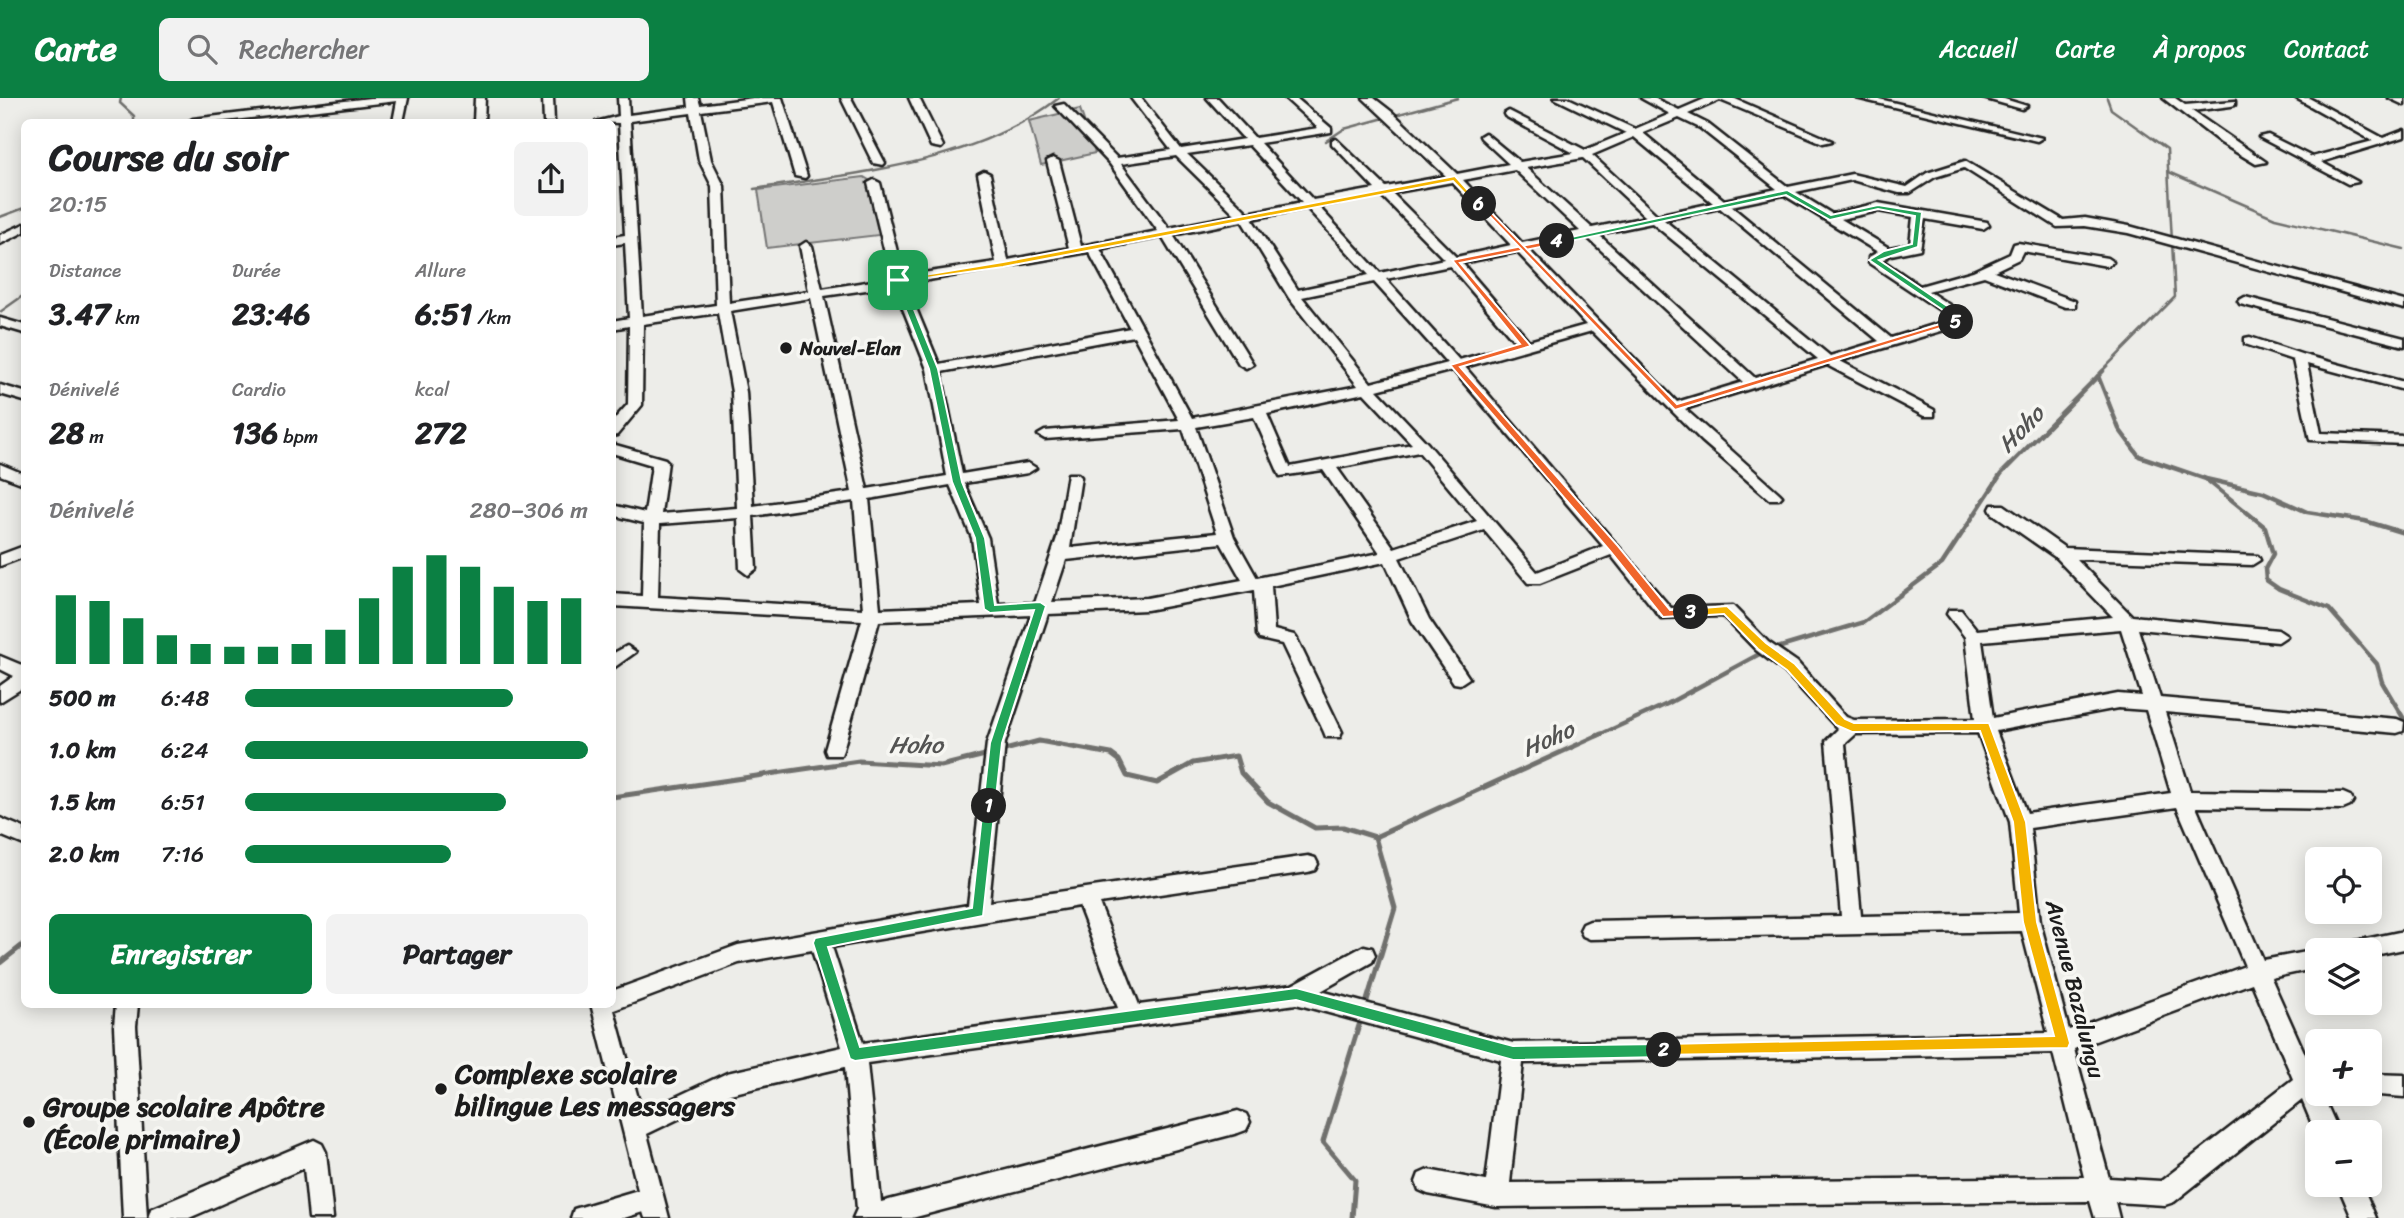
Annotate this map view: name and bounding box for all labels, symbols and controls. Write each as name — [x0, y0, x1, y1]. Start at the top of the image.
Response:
search box — [159, 18, 649, 81]
text: Carte — [35, 20, 117, 78]
text: Rechercher — [239, 26, 369, 72]
text: Accueil — [1939, 28, 2018, 70]
text: Carte — [2056, 28, 2115, 70]
text: À propos — [2153, 28, 2246, 70]
text: Contact — [2284, 28, 2369, 70]
icon: search — [183, 30, 221, 68]
text: Course du soir — [49, 124, 287, 191]
button: share — [514, 142, 588, 216]
text: 20:15 — [49, 184, 108, 225]
pin: 6 — [1462, 186, 1496, 222]
text: 6 — [1473, 187, 1484, 220]
pin: 4 — [1540, 223, 1574, 258]
text: 4 — [1551, 224, 1562, 257]
pin — [868, 250, 928, 310]
text: Distance — [49, 254, 121, 287]
text: Durée — [232, 254, 281, 287]
text: Allure — [415, 254, 466, 287]
icon: arrive — [879, 261, 917, 299]
text: 3.47 — [49, 287, 110, 341]
text: 23:46 — [232, 287, 311, 341]
text: 6:51 — [415, 287, 472, 341]
text: km — [110, 301, 140, 334]
text: /km — [472, 301, 511, 334]
pin: 5 — [1938, 304, 1974, 340]
text: 5 — [1950, 305, 1961, 338]
place label: Nouvel-Elan — [799, 332, 902, 365]
marker: Nouvel-Elan — [778, 340, 794, 356]
text: Dénivelé — [49, 373, 119, 406]
text: Cardio — [232, 373, 286, 406]
text: kcal — [415, 373, 450, 406]
water label: Hoho — [1987, 394, 2056, 463]
text: 28 — [49, 406, 84, 460]
text: 136 — [232, 406, 278, 460]
text: 272 — [415, 406, 467, 460]
text: m — [84, 420, 104, 453]
text: bpm — [278, 420, 318, 453]
text: Dénivelé — [49, 490, 134, 531]
text: 280–306 m — [469, 490, 588, 531]
pin: 3 — [1674, 594, 1708, 630]
text: 3 — [1685, 595, 1696, 628]
text: 500 m — [49, 678, 116, 719]
text: 6:48 — [161, 678, 209, 719]
water label: Hoho — [1515, 708, 1583, 769]
water label: Hoho — [889, 724, 945, 766]
text: 1.0 km — [49, 730, 116, 771]
text: 6:24 — [161, 730, 209, 771]
text: 1.5 km — [49, 782, 116, 823]
text: 6:51 — [161, 782, 205, 823]
pin: 1 — [972, 788, 1006, 824]
text: 1 — [984, 789, 993, 822]
text: 2.0 km — [49, 834, 120, 875]
text: 7:16 — [161, 834, 204, 875]
map controls — [2305, 847, 2382, 1197]
button: locate — [2305, 847, 2382, 924]
street label: Avenue Bazalungu — [2033, 894, 2117, 1083]
button: Enregistrer — [49, 914, 312, 994]
button: Partager — [326, 914, 588, 994]
button: layers — [2305, 938, 2382, 1015]
button: + — [2305, 1029, 2382, 1106]
pin: 2 — [1646, 1032, 1682, 1068]
text: 2 — [1658, 1033, 1669, 1066]
place label: Complexe scolaire bilingue Les messagers — [454, 1049, 736, 1130]
marker: Complexe scolaire bilingue Les messagers — [433, 1081, 449, 1097]
place label: Groupe scolaire Apôtre (École primaire) — [43, 1082, 325, 1163]
marker: Groupe scolaire Apôtre (École primaire) — [21, 1114, 37, 1130]
button: − — [2305, 1120, 2382, 1197]

